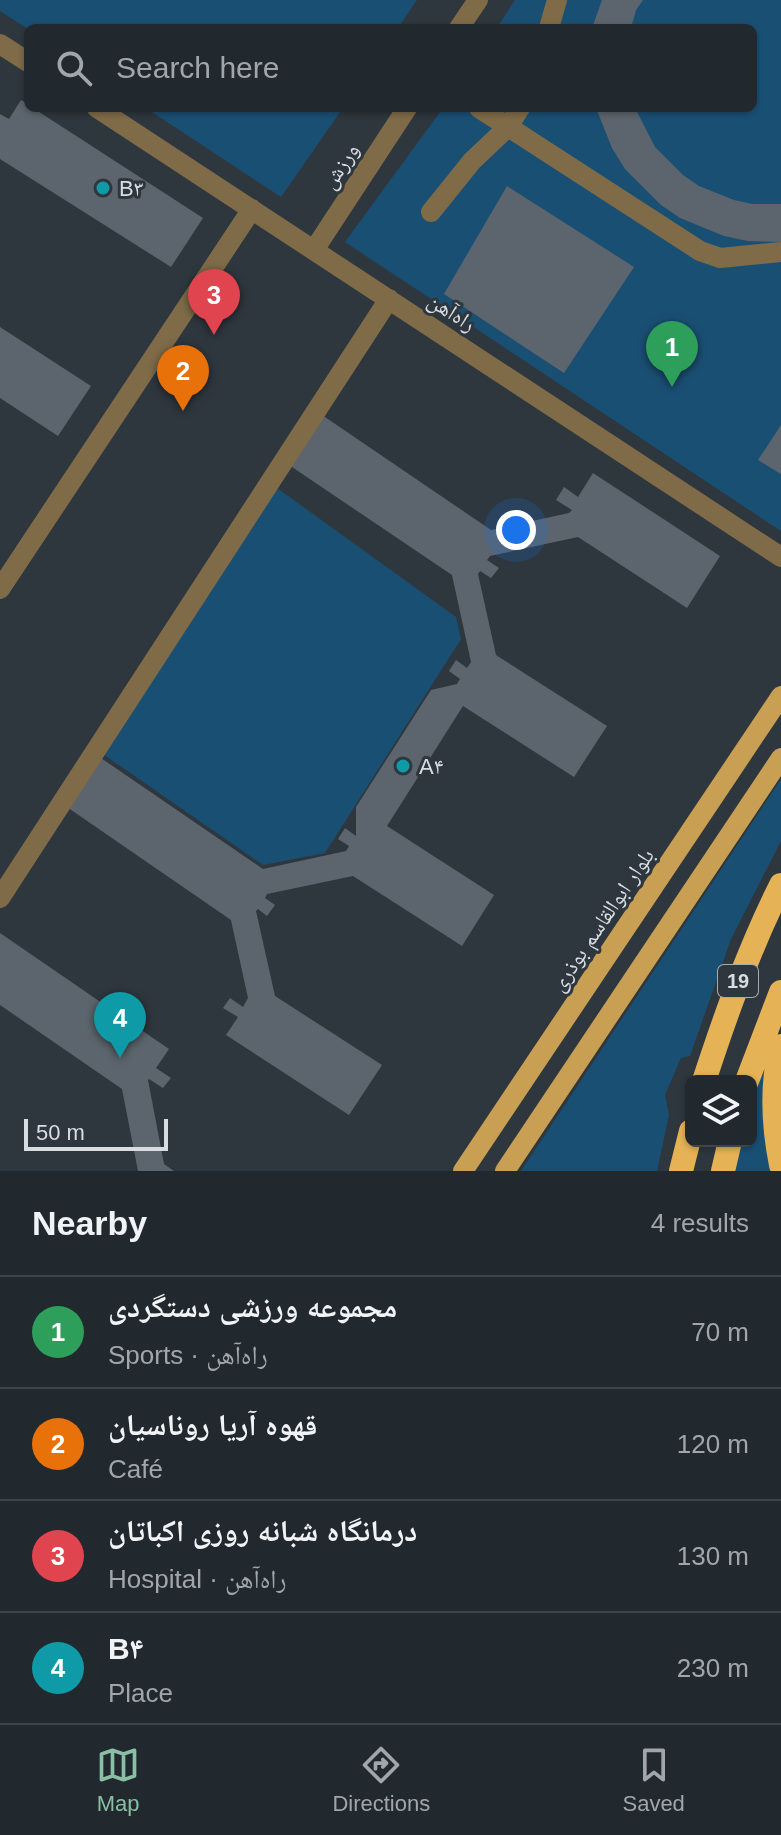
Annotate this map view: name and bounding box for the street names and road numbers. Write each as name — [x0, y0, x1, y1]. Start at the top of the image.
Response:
street label: ورزش — [316, 138, 365, 194]
street label: راه‌آهن — [423, 287, 481, 337]
street label: بلوار ابوالقاسم بوذری — [545, 844, 661, 997]
road number: 19 — [718, 965, 758, 997]

